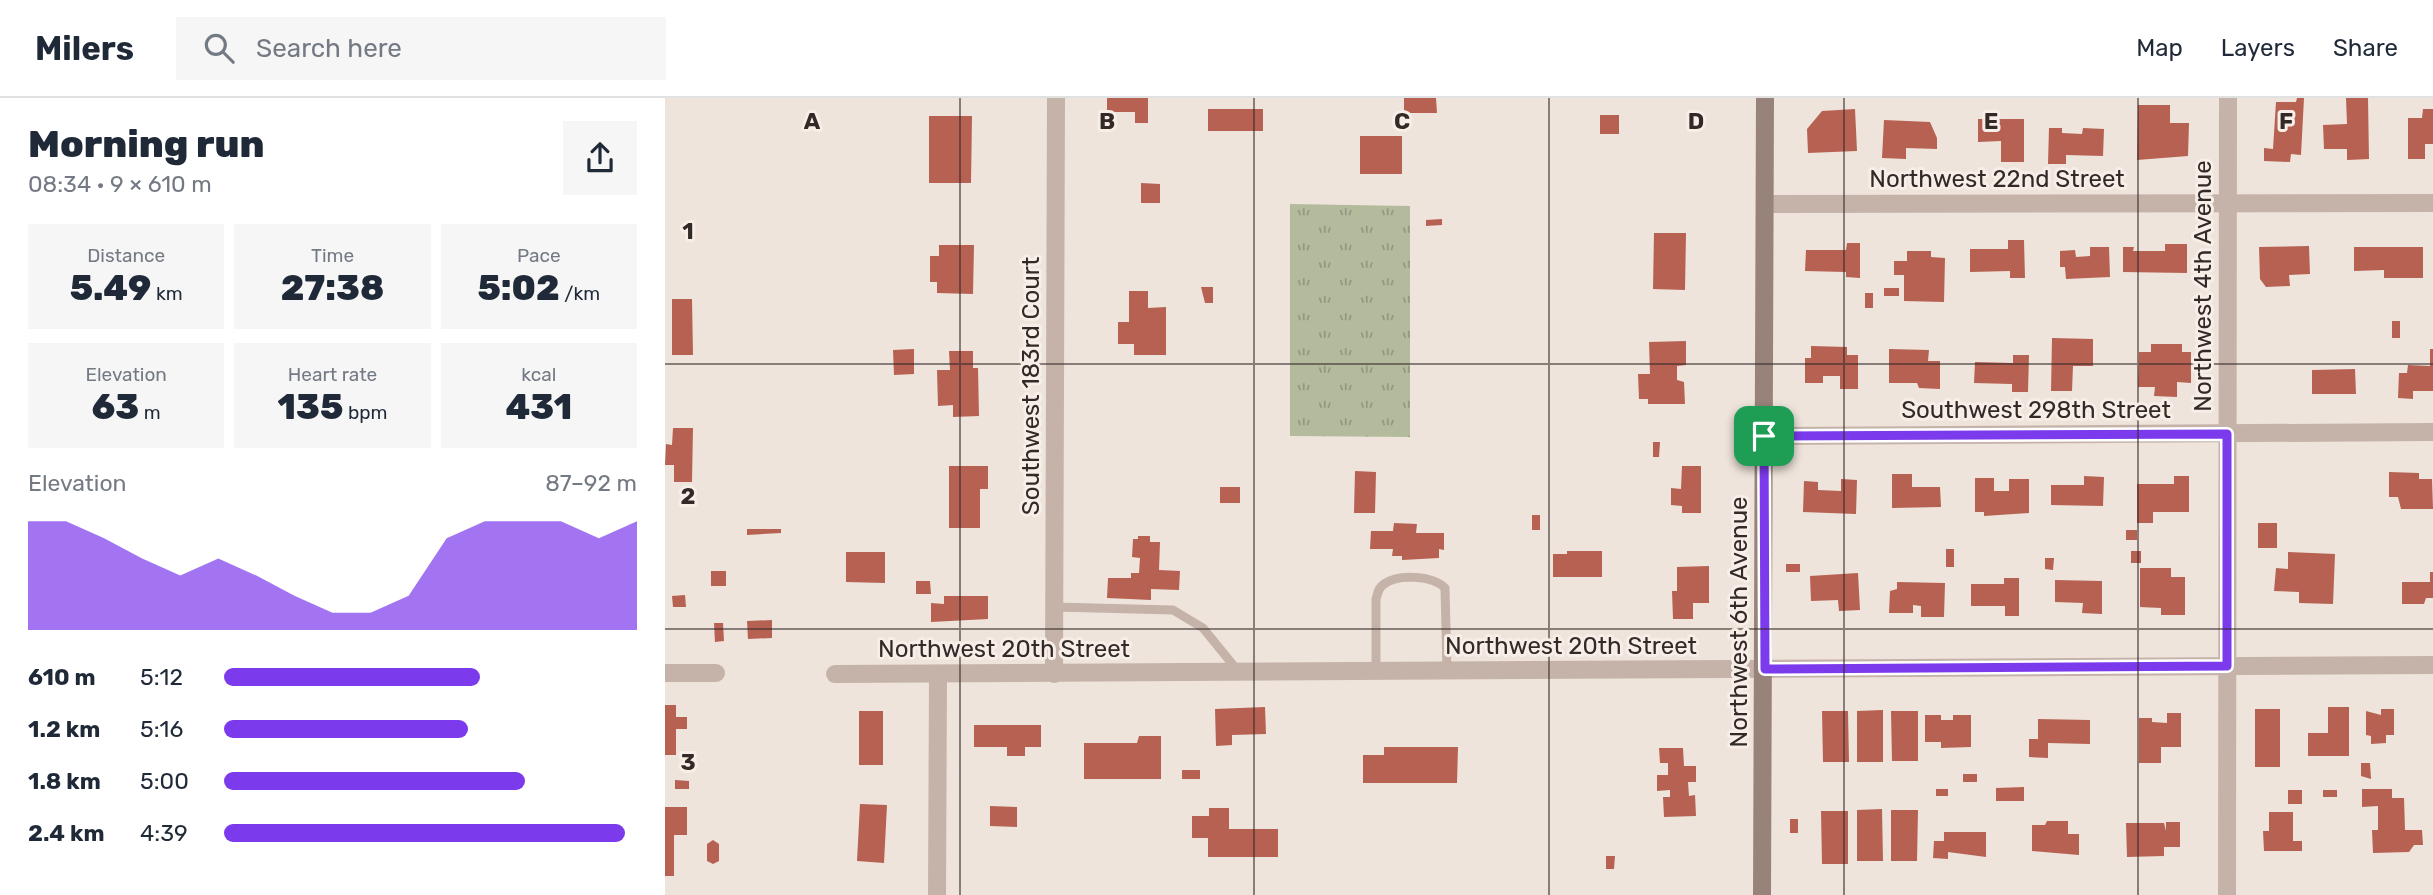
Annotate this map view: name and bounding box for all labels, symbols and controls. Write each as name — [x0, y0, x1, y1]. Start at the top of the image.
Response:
search box — [176, 17, 666, 80]
text: Milers — [35, 29, 134, 68]
icon: search — [200, 29, 238, 67]
text: Search here — [256, 33, 402, 64]
text: Map — [2136, 34, 2183, 62]
text: Layers — [2221, 34, 2295, 62]
text: Share — [2333, 34, 2398, 62]
text: A — [804, 107, 821, 135]
text: B — [1099, 107, 1115, 135]
text: C — [1394, 107, 1410, 135]
text: D — [1688, 107, 1704, 135]
text: E — [1984, 107, 1998, 135]
text: F — [2279, 107, 2293, 135]
text: Morning run — [28, 121, 265, 167]
button: share — [563, 121, 637, 195]
street label: Northwest 4th Avenue — [2189, 160, 2217, 412]
street label: Northwest 22nd Street — [1869, 165, 2125, 193]
text: 08:34 · 9 × 610 m — [28, 170, 212, 198]
text: 1 — [682, 217, 694, 245]
text: Distance — [87, 244, 165, 267]
text: Time — [311, 244, 354, 267]
text: Pace — [517, 244, 561, 267]
street label: Southwest 183rd Court — [1017, 257, 1045, 515]
text: 5.49 — [70, 267, 151, 309]
text: 27:38 — [281, 267, 384, 309]
text: 5:02 — [477, 267, 560, 309]
text: km — [151, 282, 183, 305]
text: /km — [560, 282, 600, 305]
text: Elevation — [85, 363, 167, 386]
text: Heart rate — [288, 363, 377, 386]
text: kcal — [521, 363, 556, 386]
text: 63 — [92, 386, 139, 428]
text: 135 — [278, 386, 343, 428]
text: 431 — [505, 386, 572, 428]
street label: Southwest 298th Street — [1901, 396, 2171, 424]
text: m — [139, 401, 161, 424]
text: bpm — [343, 401, 387, 424]
pin — [1734, 406, 1794, 466]
icon: arrive — [1745, 417, 1783, 455]
text: Elevation — [28, 469, 127, 497]
text: 87–92 m — [545, 469, 637, 497]
text: 2 — [681, 482, 695, 510]
street label: Northwest 6th Avenue — [1725, 496, 1753, 748]
street label: Northwest 20th Street — [1445, 632, 1697, 660]
street label: Northwest 20th Street — [878, 635, 1130, 663]
text: 610 m — [28, 663, 96, 691]
text: 5:12 — [140, 663, 183, 691]
text: 1.2 km — [28, 715, 100, 743]
text: 5:16 — [140, 715, 183, 743]
text: 3 — [680, 748, 696, 776]
text: 1.8 km — [28, 767, 101, 795]
text: 5:00 — [140, 767, 189, 795]
text: 2.4 km — [28, 819, 104, 847]
text: 4:39 — [140, 819, 188, 847]

